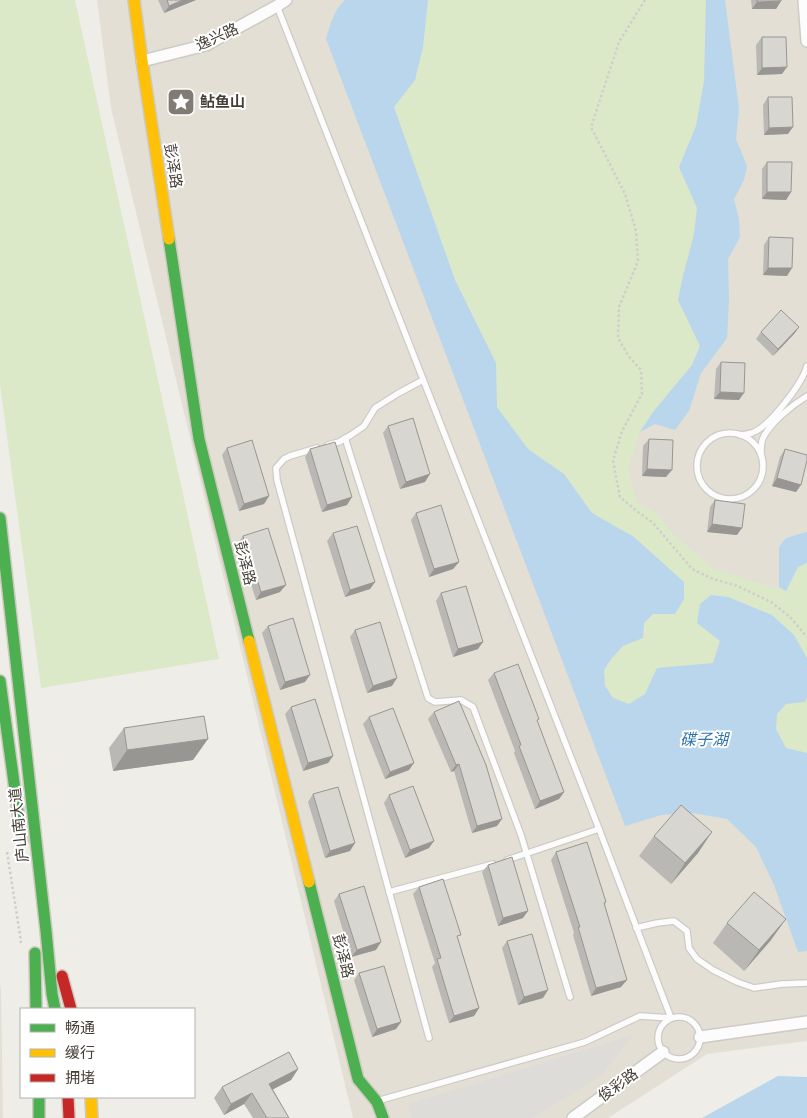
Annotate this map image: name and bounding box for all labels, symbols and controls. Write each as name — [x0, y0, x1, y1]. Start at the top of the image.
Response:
street label: 逸兴路 — [193, 20, 241, 53]
place icon: 鲇鱼山 — [166, 87, 196, 117]
place label: 鲇鱼山 — [200, 93, 245, 110]
street label: 彭泽路 — [162, 142, 185, 189]
street label: 彭泽路 — [232, 539, 259, 587]
water label: 碟子湖 — [680, 731, 731, 748]
street label: 庐山南大道 — [6, 787, 31, 863]
street label: 彭泽路 — [330, 932, 357, 980]
legend — [20, 1008, 195, 1098]
text: 畅通 — [65, 1019, 95, 1036]
text: 缓行 — [65, 1044, 95, 1061]
street label: 俊彩路 — [595, 1064, 641, 1105]
text: 拥堵 — [65, 1069, 95, 1086]

